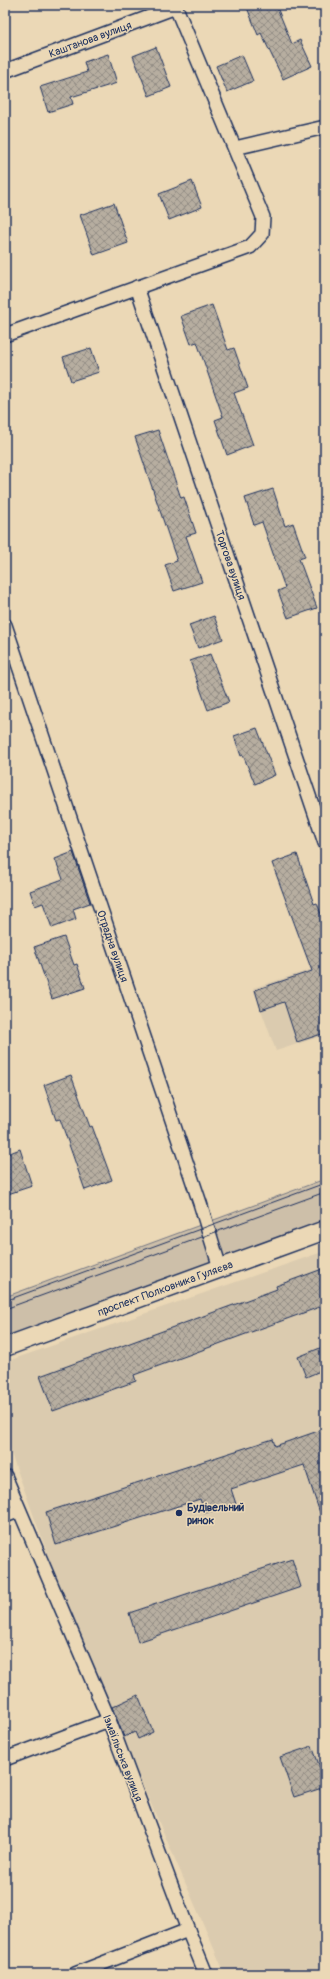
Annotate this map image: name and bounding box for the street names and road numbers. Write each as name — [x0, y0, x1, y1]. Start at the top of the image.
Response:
street label: Каштанова вулиця — [47, 18, 133, 60]
street label: Торгова вулиця — [213, 529, 248, 602]
street label: Отрадна вулиця — [94, 908, 131, 984]
street label: проспект Полковника Гуляєва — [96, 1258, 235, 1319]
street label: Ізмаїльська вулиця — [100, 1713, 145, 1803]

